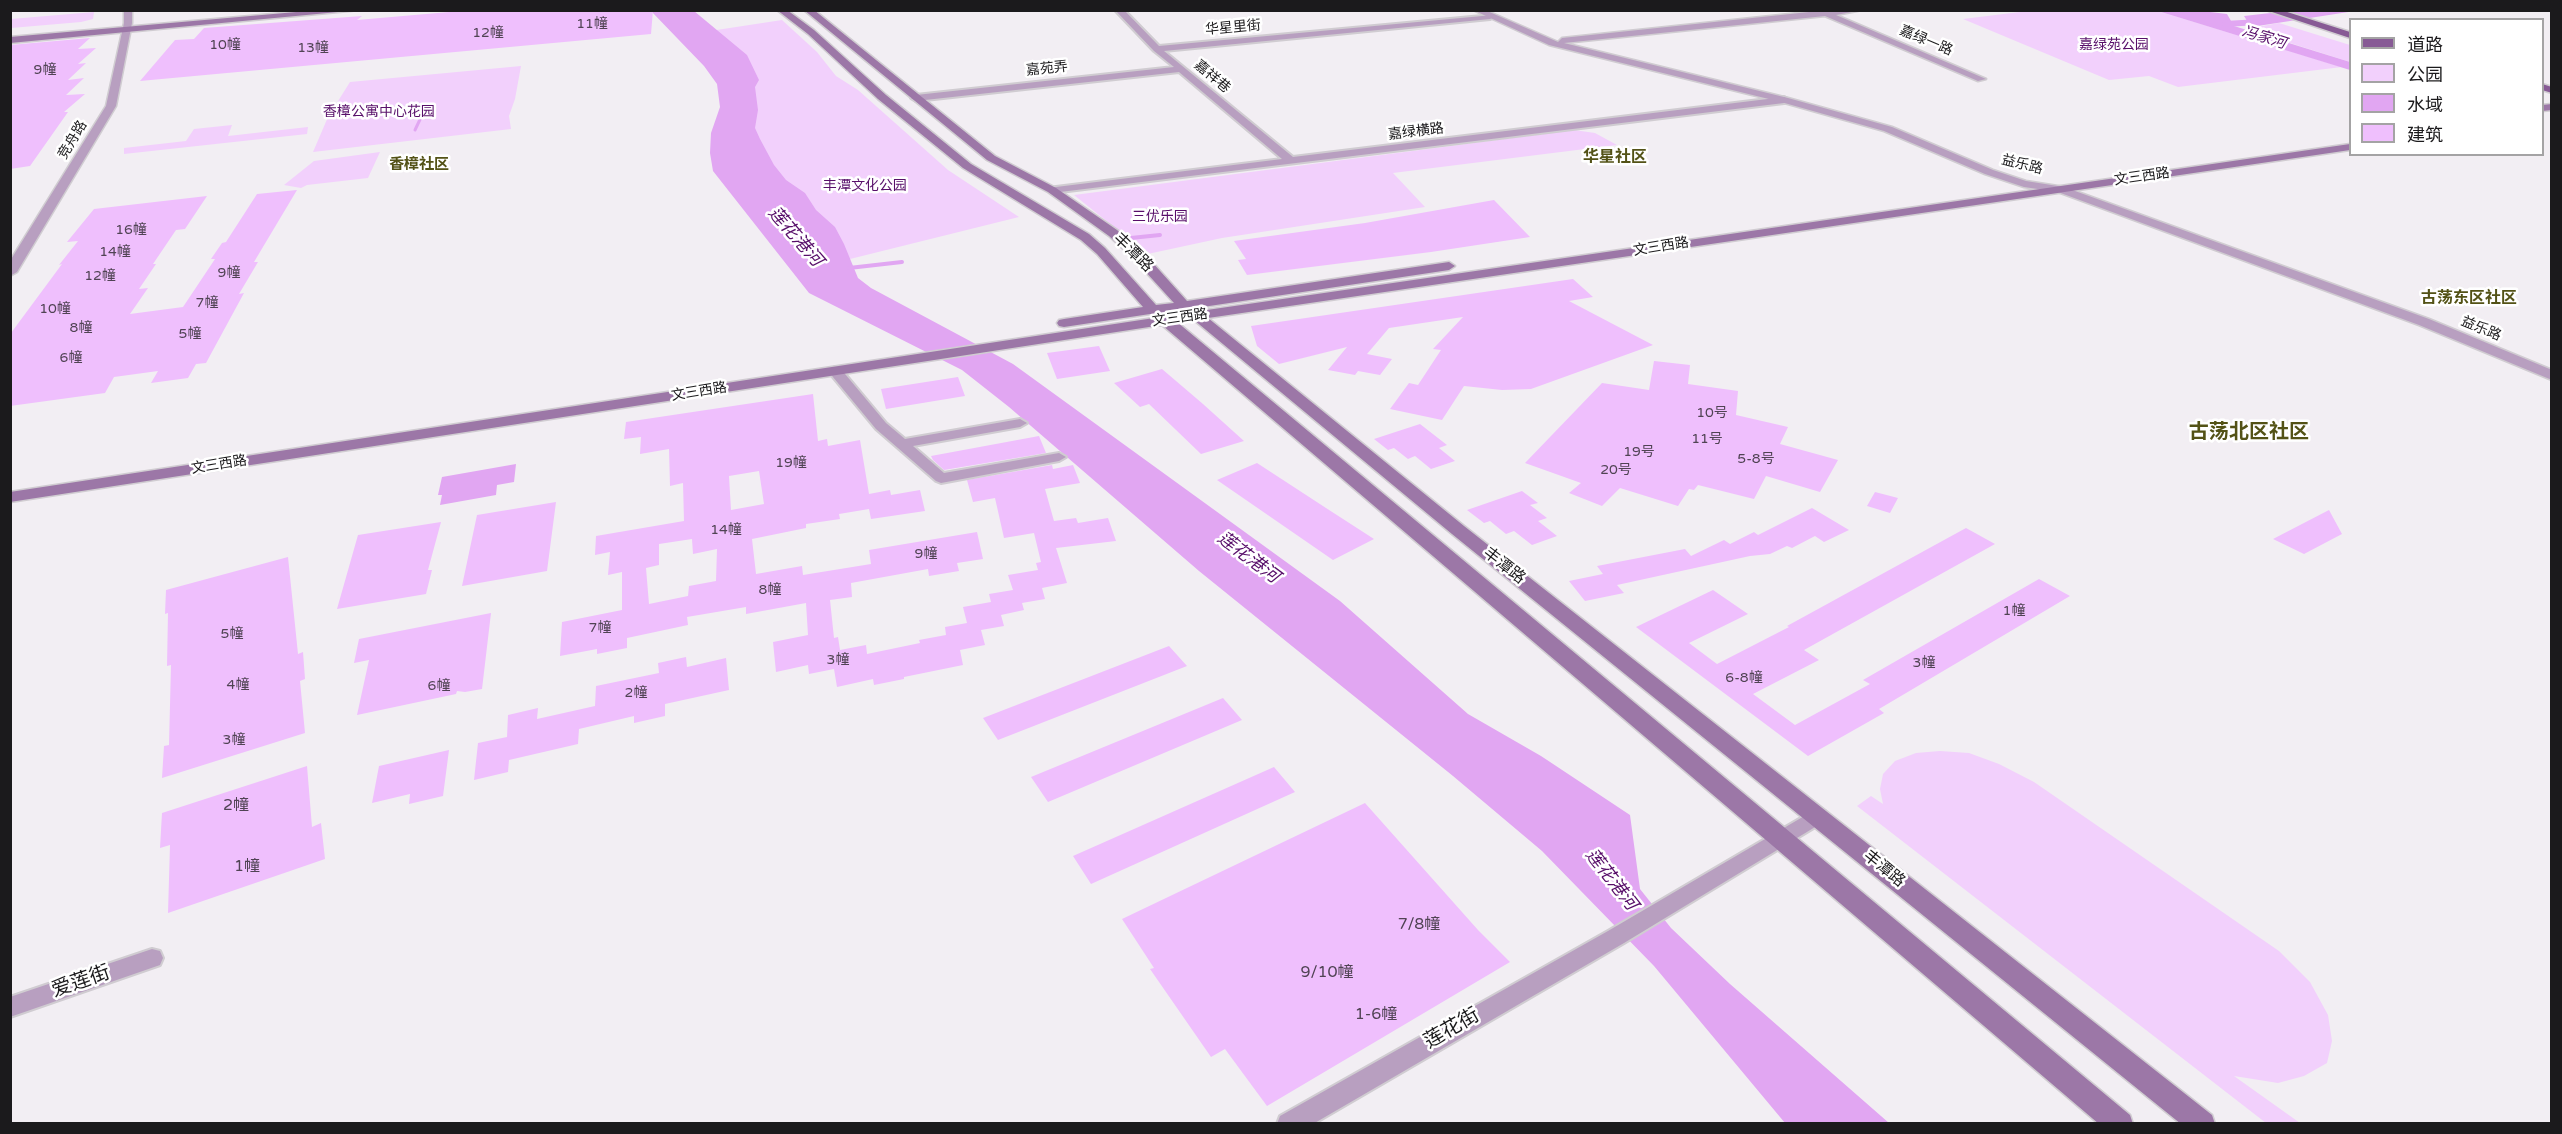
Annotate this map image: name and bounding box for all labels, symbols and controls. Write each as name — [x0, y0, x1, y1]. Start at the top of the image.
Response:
house number: 11幢 — [576, 16, 608, 32]
street label: 华星里街 — [1204, 17, 1262, 39]
legend — [2349, 18, 2544, 156]
street label: 嘉绿一路 — [1897, 22, 1955, 60]
water label: 冯家河 — [2240, 23, 2288, 53]
house number: 12幢 — [472, 25, 504, 41]
text: 道路 — [2407, 34, 2443, 56]
house number: 10幢 — [209, 37, 241, 53]
park label: 嘉绿苑公园 — [2079, 37, 2149, 53]
house number: 13幢 — [297, 40, 329, 56]
street label: 嘉祥巷 — [1191, 57, 1233, 97]
street label: 嘉苑弄 — [1025, 58, 1069, 80]
house number: 9幢 — [34, 62, 56, 78]
text: 公园 — [2407, 64, 2443, 86]
text: 水域 — [2407, 94, 2443, 116]
park label: 香樟公寓中心花园 — [323, 104, 435, 120]
street label: 竞舟路 — [55, 118, 91, 162]
street label: 嘉绿横路 — [1387, 120, 1445, 144]
text: 建筑 — [2407, 124, 2443, 146]
district label: 华星社区 — [1583, 148, 1647, 168]
street label: 益乐路 — [2000, 152, 2044, 178]
district label: 香樟社区 — [389, 156, 449, 174]
street label: 文三西路 — [2113, 165, 2171, 189]
park label: 丰潭文化公园 — [823, 178, 907, 194]
water label: 莲花港河 — [763, 203, 827, 271]
park label: 三优乐园 — [1132, 209, 1188, 225]
house number: 16幢 — [115, 222, 147, 238]
street label: 丰潭路 — [1109, 229, 1157, 277]
street label: 文三西路 — [1632, 234, 1690, 260]
house number: 14幢 — [99, 244, 131, 260]
house number: 9幢 — [218, 265, 240, 281]
house number: 12幢 — [84, 268, 116, 284]
district label: 古荡东区社区 — [2421, 289, 2517, 309]
house number: 7幢 — [196, 295, 218, 311]
house number: 10幢 — [39, 301, 71, 317]
street label: 文三西路 — [1151, 306, 1209, 330]
street label: 益乐路 — [2458, 313, 2504, 345]
house number: 8幢 — [70, 320, 92, 336]
house number: 5幢 — [179, 326, 201, 342]
house number: 6幢 — [60, 350, 82, 366]
street label: 文三西路 — [670, 379, 728, 405]
house number: 10号 — [1696, 405, 1728, 421]
district label: 古荡北区社区 — [2189, 421, 2309, 445]
house number: 11号 — [1691, 431, 1723, 447]
house number: 19号 — [1623, 444, 1655, 460]
house number: 5-8号 — [1737, 451, 1775, 467]
street label: 文三西路 — [190, 452, 248, 478]
house number: 19幢 — [775, 455, 807, 471]
house number: 20号 — [1600, 462, 1632, 478]
house number: 14幢 — [710, 522, 742, 538]
water label: 莲花港河 — [1213, 528, 1283, 588]
street label: 丰潭路 — [1479, 544, 1529, 588]
house number: 9幢 — [915, 546, 937, 562]
house number: 8幢 — [759, 582, 781, 598]
house number: 1幢 — [2003, 603, 2025, 619]
house number: 7幢 — [589, 620, 611, 636]
house number: 5幢 — [221, 626, 243, 642]
house number: 3幢 — [827, 652, 849, 668]
house number: 3幢 — [1913, 655, 1935, 671]
house number: 6-8幢 — [1725, 670, 1763, 686]
house number: 4幢 — [227, 677, 249, 693]
house number: 6幢 — [428, 678, 450, 694]
house number: 2幢 — [625, 685, 647, 701]
house number: 3幢 — [223, 732, 245, 748]
house number: 2幢 — [223, 796, 249, 816]
water label: 莲花港河 — [1580, 845, 1642, 915]
street label: 丰潭路 — [1859, 846, 1909, 892]
house number: 1幢 — [234, 857, 260, 877]
house number: 7/8幢 — [1398, 915, 1440, 935]
street label: 爱莲街 — [49, 961, 113, 1003]
house number: 9/10幢 — [1300, 963, 1354, 983]
street label: 莲花街 — [1420, 1004, 1484, 1054]
house number: 1-6幢 — [1355, 1005, 1397, 1025]

